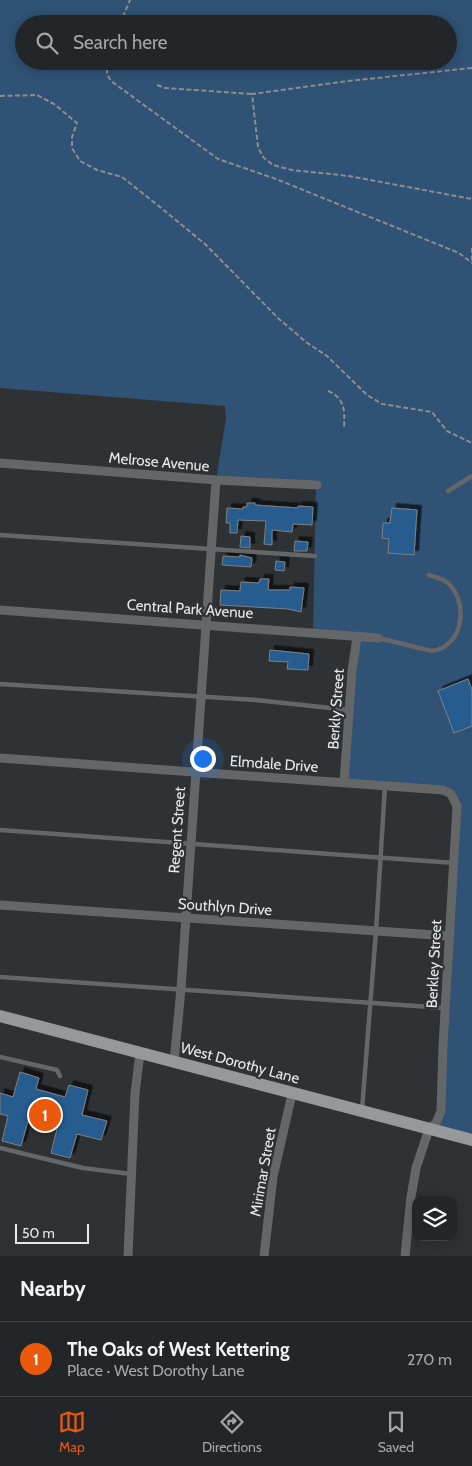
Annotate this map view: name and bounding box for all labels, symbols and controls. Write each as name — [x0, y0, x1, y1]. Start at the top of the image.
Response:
search box — [15, 15, 457, 70]
icon: search — [33, 29, 61, 57]
text: Search here — [73, 31, 167, 54]
street label: Melrose Avenue — [108, 449, 210, 475]
street label: Central Park Avenue — [126, 596, 254, 622]
street label: Berkly Street — [324, 668, 348, 750]
your location — [190, 746, 216, 772]
street label: Elmdale Drive — [229, 752, 319, 776]
street label: Regent Street — [165, 786, 189, 874]
street label: Southlyn Drive — [177, 895, 273, 919]
street label: Berkley Street — [423, 919, 445, 1009]
street label: West Dorothy Lane — [179, 1038, 302, 1088]
pin: 1 — [29, 1096, 61, 1134]
street label: Mirimar Street — [246, 1126, 280, 1218]
map controls — [412, 1196, 457, 1241]
button: layers — [412, 1196, 457, 1241]
scale bar — [15, 1221, 89, 1244]
text: 50 m — [22, 1224, 55, 1242]
text: Nearby — [20, 1276, 86, 1301]
text: The Oaks of West Kettering — [67, 1338, 290, 1361]
text: 1 — [33, 1350, 39, 1369]
text: 270 m — [407, 1350, 452, 1369]
text: Place · West Dorothy Lane — [67, 1361, 244, 1380]
tab: Map — [58, 1408, 86, 1456]
tab: Directions — [202, 1408, 262, 1456]
tab: Saved — [378, 1408, 414, 1456]

